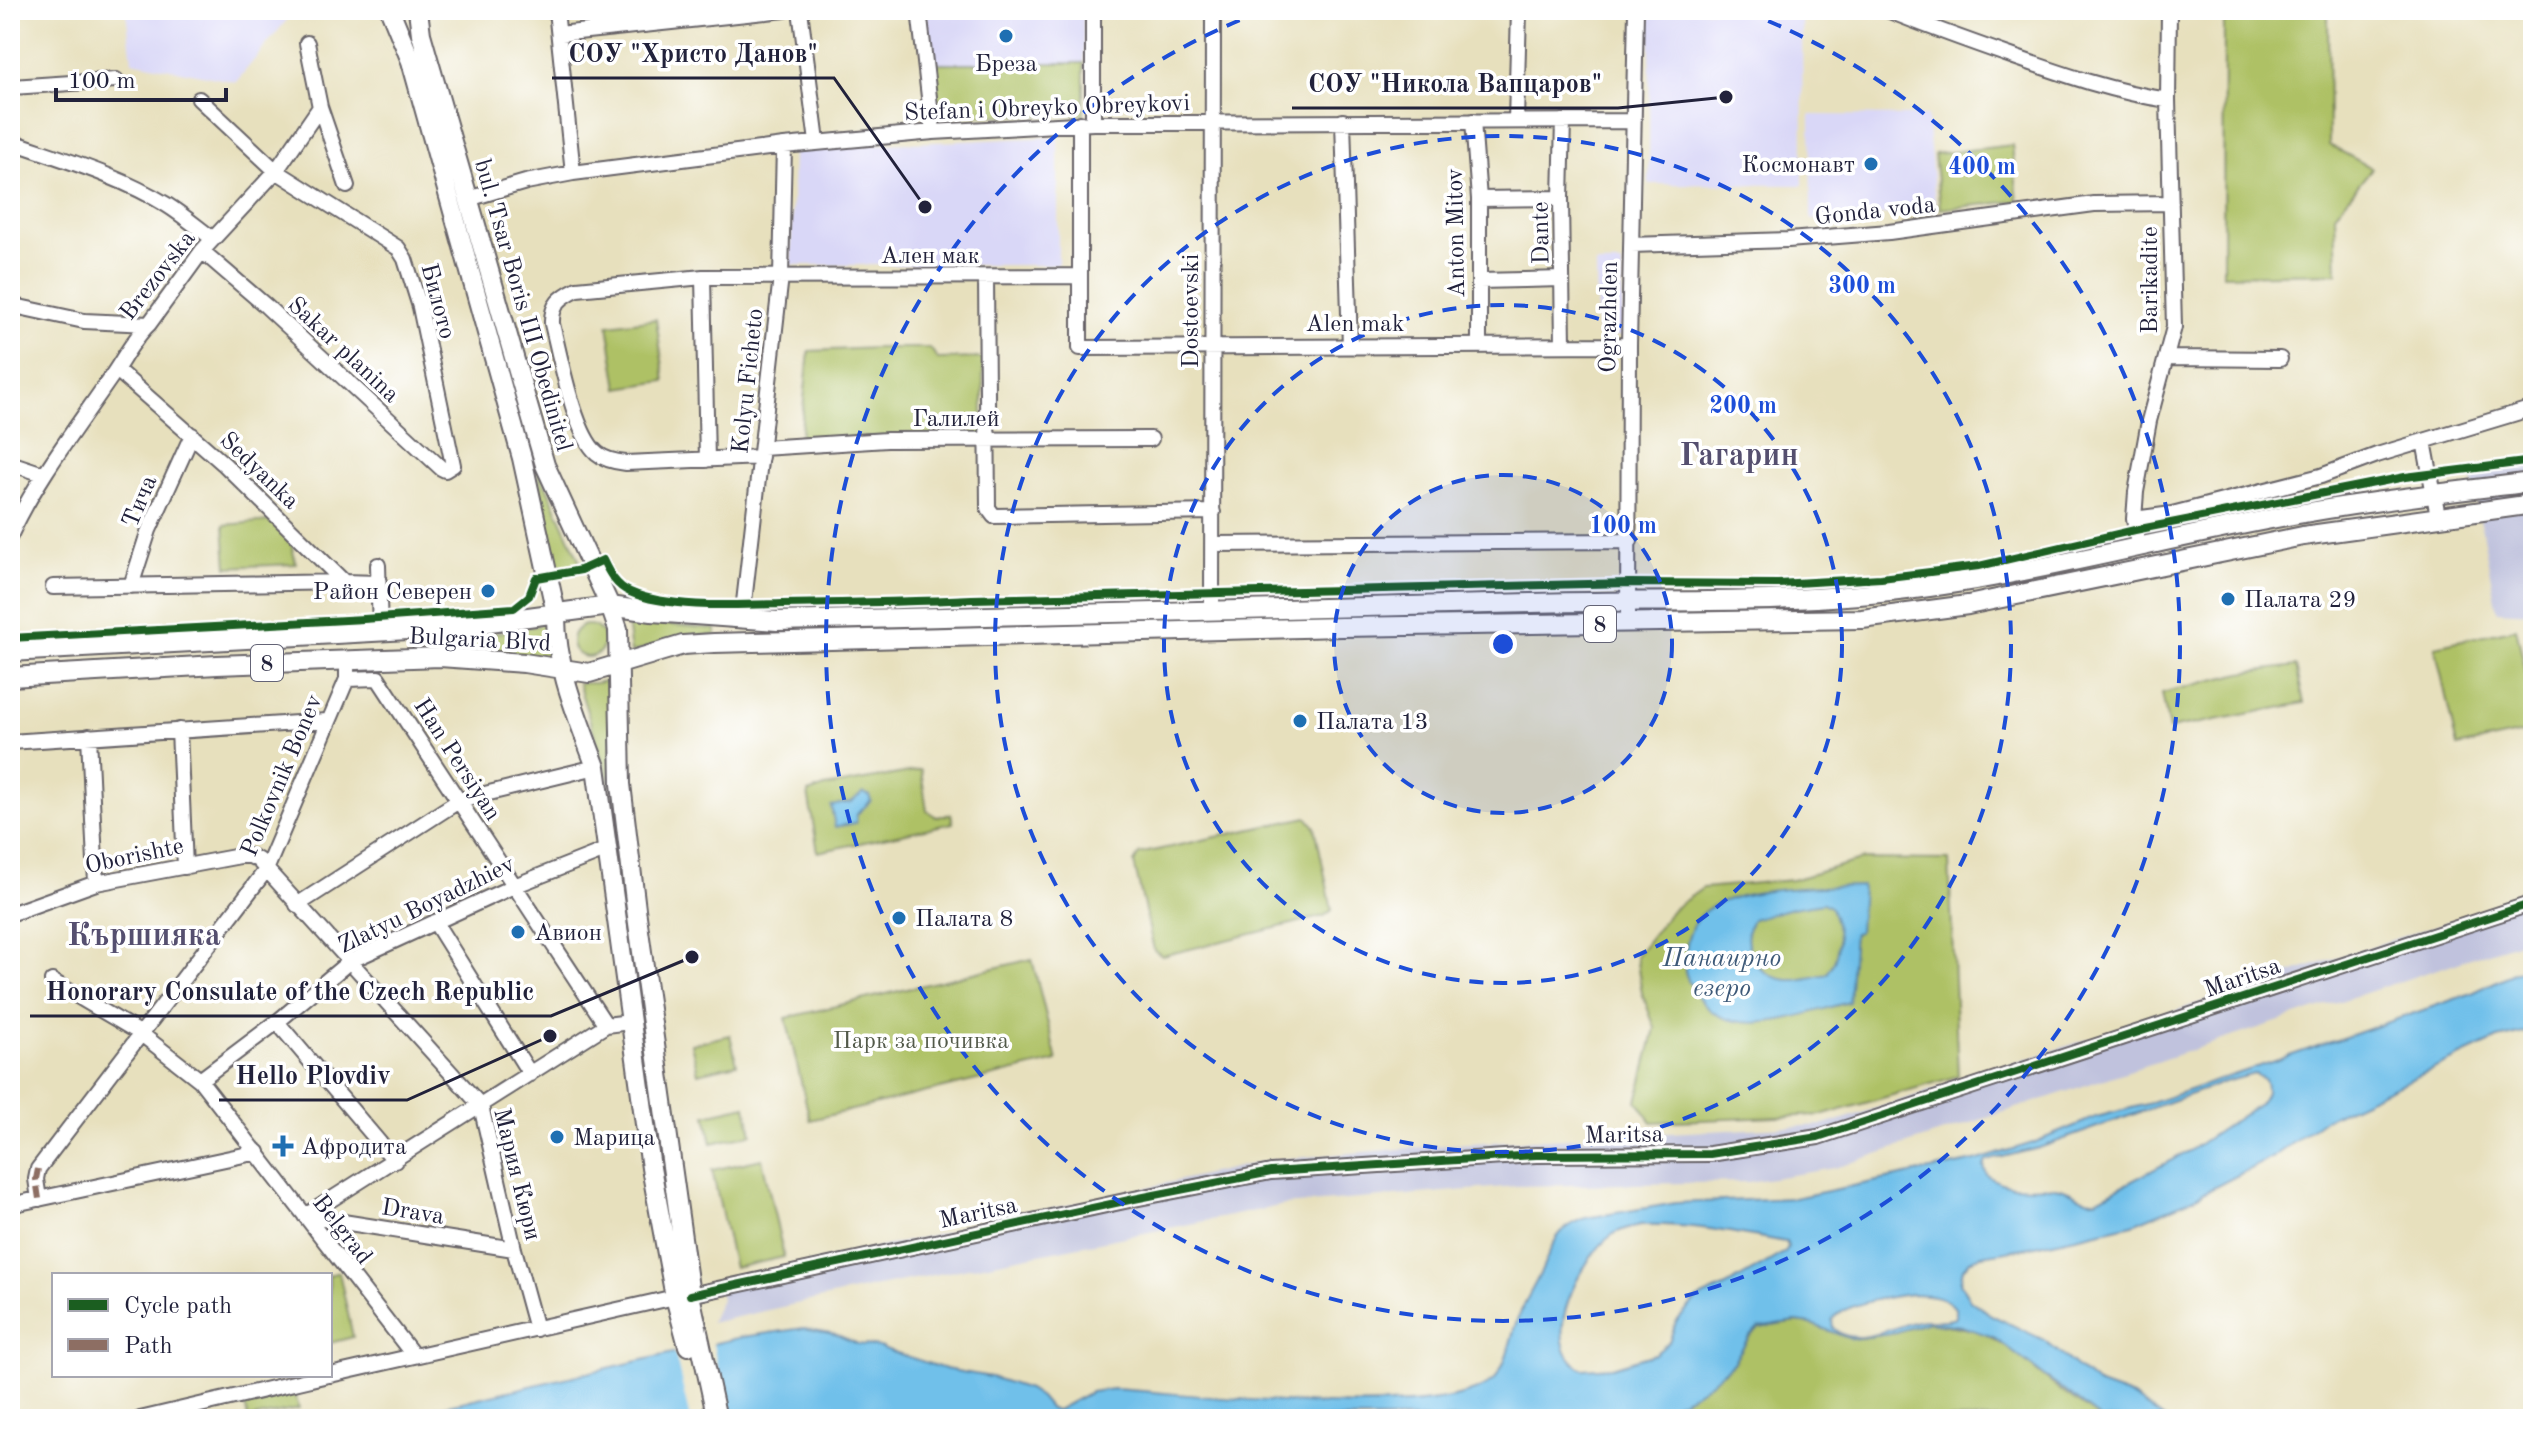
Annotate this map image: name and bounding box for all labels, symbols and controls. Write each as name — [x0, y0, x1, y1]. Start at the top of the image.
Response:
marker: Бреза — [997, 27, 1015, 45]
callout: СОУ "Христо Данов" — [552, 28, 834, 78]
text: СОУ "Христо Данов" — [568, 42, 818, 68]
scale bar — [56, 52, 226, 102]
place label: Бреза — [975, 53, 1038, 77]
callout: СОУ "Никола Вапцаров" — [1292, 58, 1618, 108]
text: 100 m — [68, 70, 136, 94]
text: СОУ "Никола Вапцаров" — [1308, 72, 1602, 98]
street label: Stefan i Obreyko Obreykovi — [904, 92, 1190, 126]
place label: Космонавт — [1742, 154, 1855, 178]
marker: Космонавт — [1862, 155, 1880, 173]
text: 400 m — [1948, 156, 2016, 180]
street label: bul. Tsar Boris III Obedinitel — [469, 157, 575, 454]
street label: Anton Mitov — [1444, 168, 1470, 298]
street label: Gonda voda — [1814, 194, 1937, 230]
street label: Dante — [1529, 201, 1555, 265]
street label: Barikadite — [2139, 226, 2163, 334]
street label: Brezovska — [116, 227, 201, 326]
street label: Ален мак — [880, 245, 980, 269]
street label: Dostoevski — [1180, 254, 1204, 368]
street label: Билото — [415, 261, 459, 342]
street label: Ograzhden — [1597, 261, 1623, 373]
text: 300 m — [1828, 275, 1896, 299]
street label: Sakar planina — [282, 293, 403, 408]
street label: Kolyu Ficheto — [729, 307, 769, 455]
street label: Alen mak — [1306, 313, 1404, 337]
text: 200 m — [1709, 395, 1777, 419]
street label: Галилей — [912, 408, 1000, 432]
street label: Sedyanka — [214, 428, 303, 515]
district label: Гагарин — [1679, 441, 1799, 473]
street label: Тича — [119, 472, 162, 531]
text: 100 m — [1589, 515, 1657, 539]
place label: Район Северен — [313, 581, 472, 605]
marker: Район Северен — [479, 582, 497, 600]
place label: Палата 29 — [2244, 589, 2356, 613]
marker: Палата 29 — [2219, 590, 2237, 608]
road number: 8 — [1584, 606, 1616, 642]
street label: Bulgaria Blvd — [408, 625, 552, 657]
centre of rings — [1489, 630, 1517, 658]
road number: 8 — [251, 645, 283, 681]
street label: Polkovnik Bonev — [238, 691, 328, 860]
street label: Han Persiyan — [408, 695, 505, 825]
place label: Палата 13 — [1316, 711, 1428, 735]
marker: Палата 13 — [1291, 712, 1309, 730]
street label: Oborishte — [83, 835, 186, 879]
street label: Zlatyu Boyadzhiev — [335, 853, 519, 959]
place label: Палата 8 — [915, 908, 1014, 932]
marker: Палата 8 — [890, 909, 908, 927]
district label: Кършияка — [67, 921, 221, 953]
place label: Авион — [534, 922, 602, 946]
marker: Авион — [509, 923, 527, 941]
water label: Панаирно езеро — [1662, 946, 1781, 1002]
street label: Maritsa — [2201, 955, 2284, 1003]
callout: Honorary Consulate of the Czech Republic — [30, 966, 551, 1016]
text: Honorary Consulate of the Czech Republic — [46, 980, 534, 1006]
park label: Парк за почивка — [833, 1030, 1009, 1054]
callout: Hello Plovdiv — [219, 1050, 407, 1100]
text: Hello Plovdiv — [235, 1064, 391, 1090]
street label: Мария Кюри — [488, 1106, 544, 1243]
street label: Maritsa — [1584, 1123, 1664, 1149]
place label: Марица — [573, 1127, 655, 1151]
marker: Марица — [548, 1128, 566, 1146]
marker: Афродита — [272, 1135, 294, 1157]
place label: Афродита — [301, 1136, 407, 1160]
street label: Belgrad — [307, 1191, 376, 1270]
street label: Maritsa — [937, 1194, 1020, 1234]
street label: Drava — [379, 1196, 446, 1230]
legend — [52, 1273, 332, 1377]
text: Cycle path — [124, 1295, 232, 1319]
text: Path — [124, 1335, 173, 1359]

